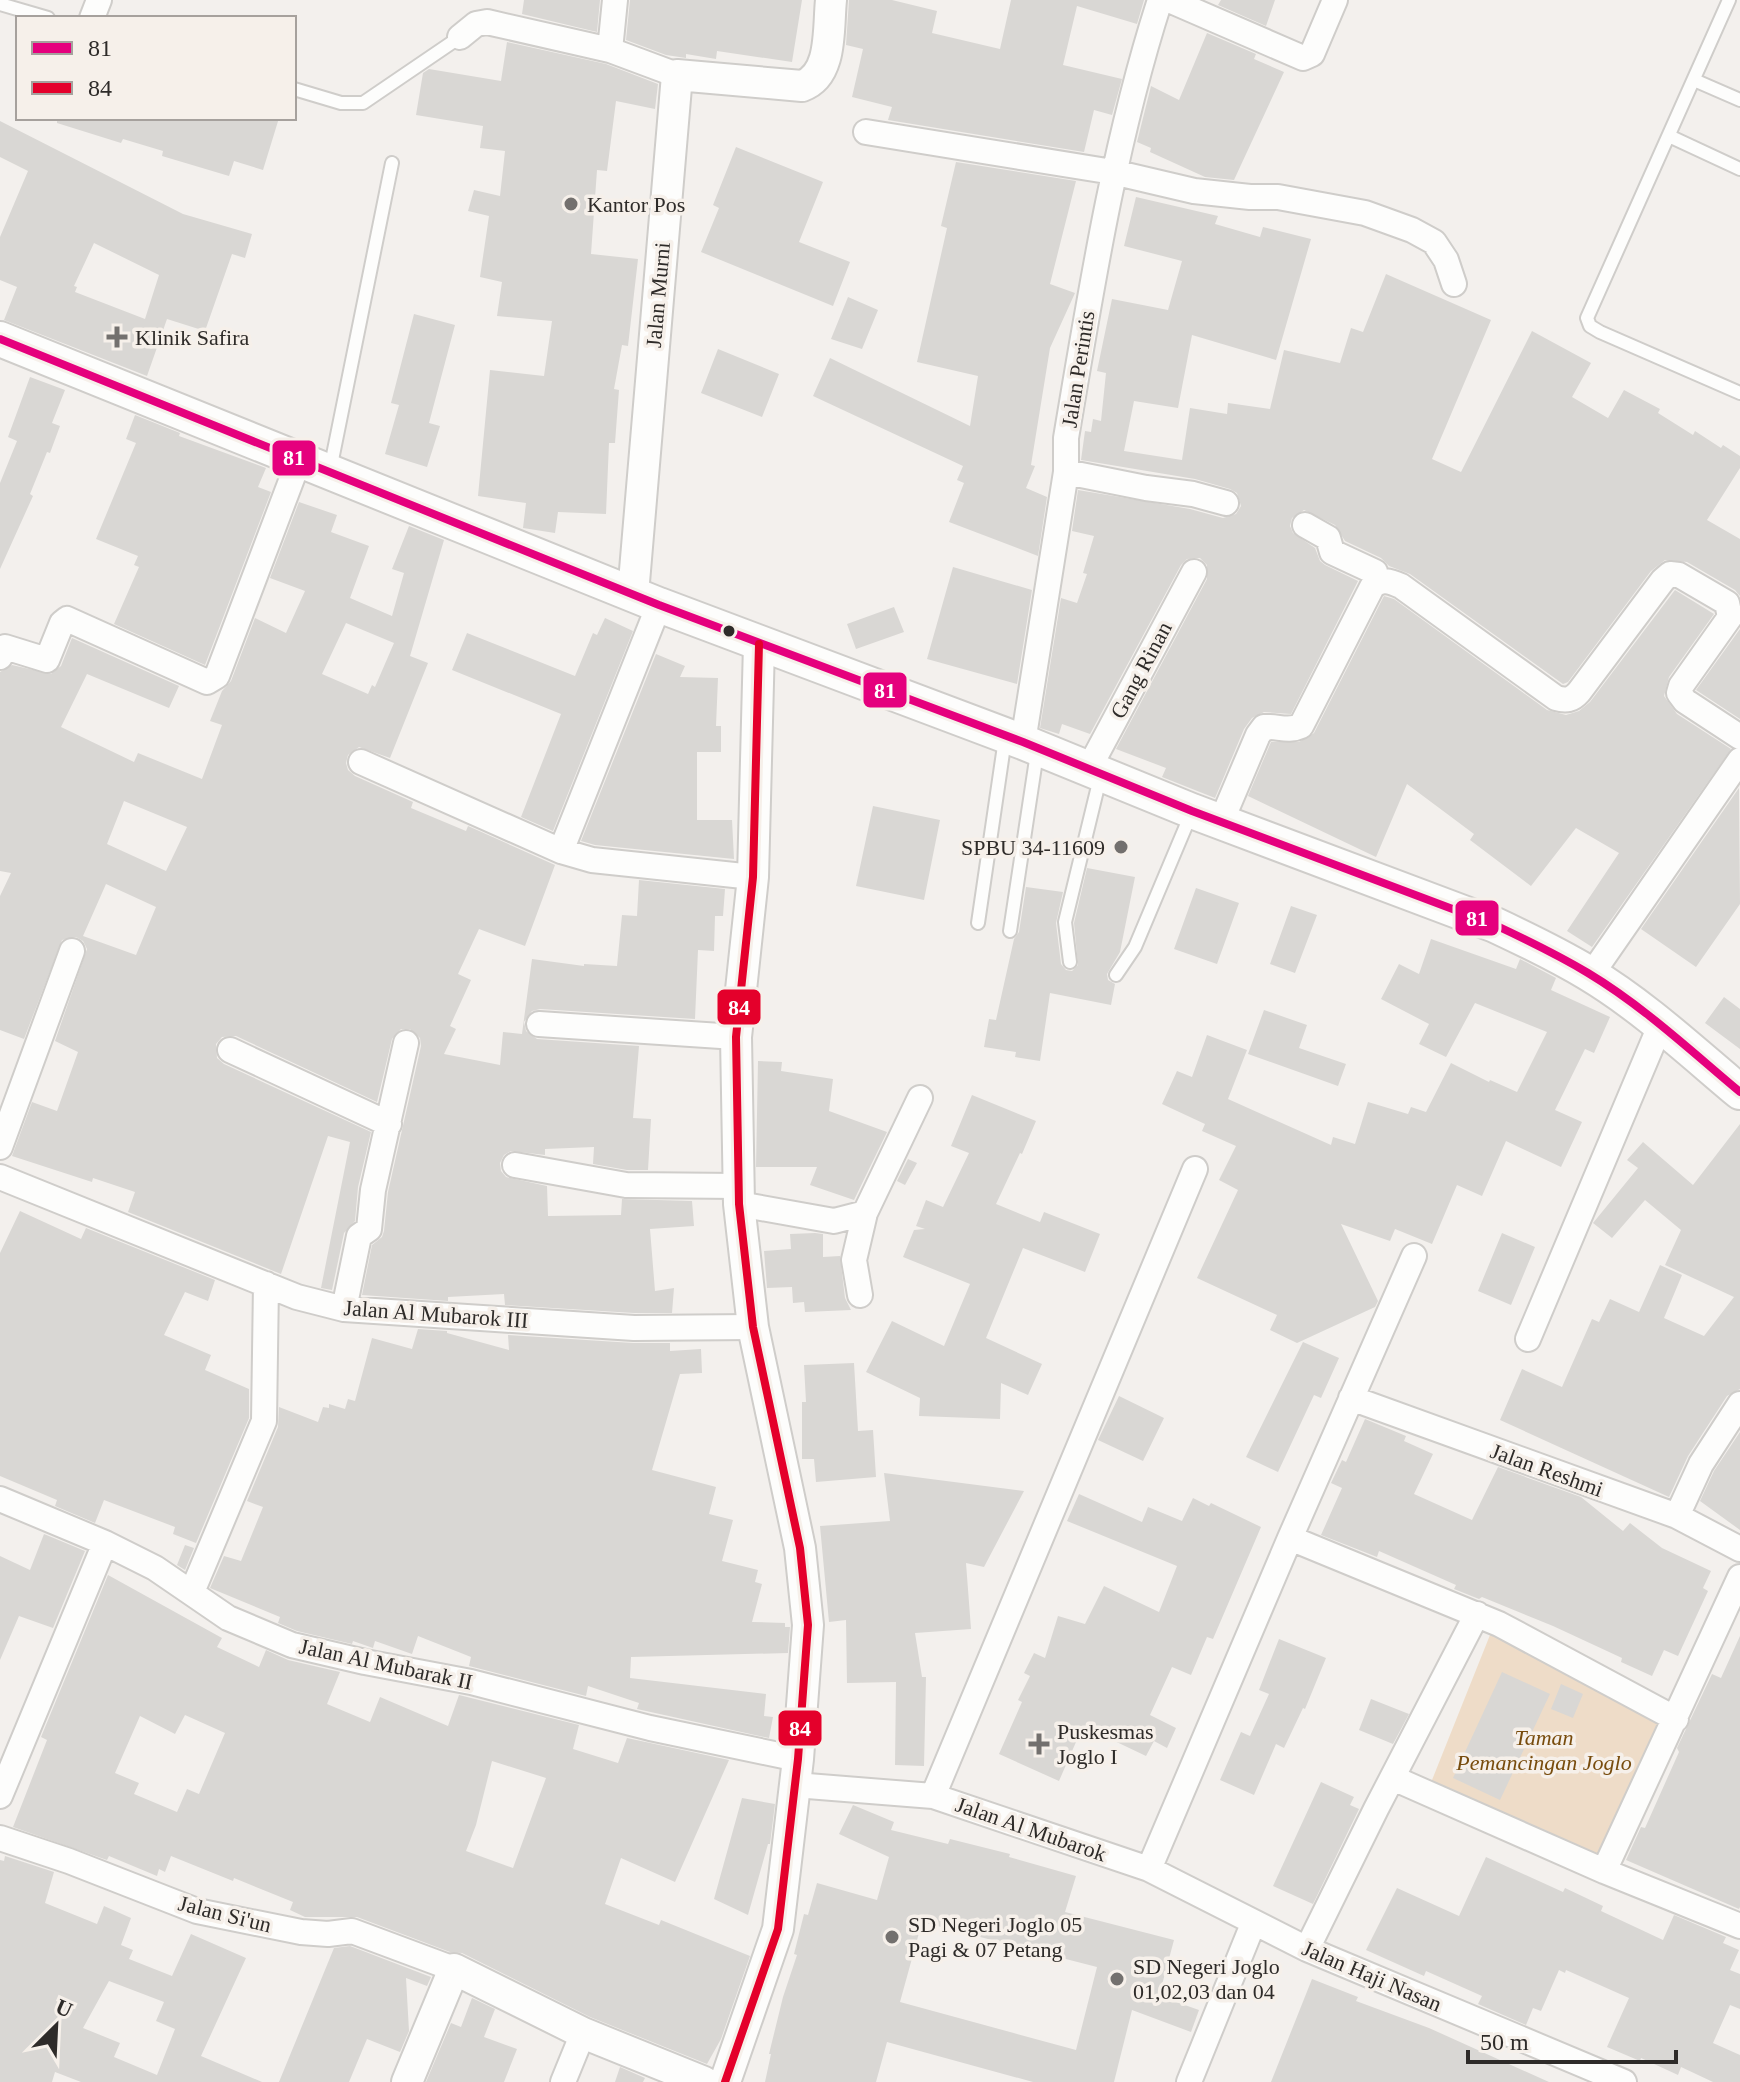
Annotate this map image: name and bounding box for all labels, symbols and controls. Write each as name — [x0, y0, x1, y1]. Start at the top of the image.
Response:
legend — [16, 16, 296, 120]
text: 81 — [88, 35, 112, 61]
text: 84 — [88, 75, 112, 101]
place label: Kantor Pos — [587, 192, 685, 217]
marker: Kantor Pos — [562, 195, 580, 213]
street label: Jalan Murni — [641, 241, 675, 349]
street label: Jalan Perintis — [1056, 309, 1100, 429]
place label: Klinik Safira — [135, 325, 249, 350]
marker: Klinik Safira — [106, 326, 128, 348]
line badge: 81 — [271, 439, 317, 477]
text: 81 — [283, 445, 305, 470]
street label: Gang Rinan — [1105, 617, 1177, 723]
unlabelled marker — [721, 623, 737, 639]
line badge: 81 — [862, 671, 908, 709]
text: 81 — [874, 678, 896, 703]
place label: SPBU 34-11609 — [961, 835, 1105, 860]
marker: SPBU 34-11609 — [1112, 838, 1130, 856]
line badge: 81 — [1454, 899, 1500, 937]
text: 81 — [1466, 906, 1488, 931]
line badge: 84 — [716, 988, 762, 1026]
text: 84 — [728, 995, 750, 1020]
street label: Jalan Al Mubarok III — [343, 1295, 529, 1333]
street label: Jalan Reshmi — [1487, 1438, 1607, 1502]
street label: Jalan Al Mubarak II — [297, 1633, 475, 1695]
line badge: 84 — [777, 1709, 823, 1747]
text: 84 — [789, 1716, 811, 1741]
place label: Puskesmas Joglo I — [1057, 1719, 1154, 1769]
park label: Taman Pemancingan Joglo — [1455, 1725, 1632, 1775]
marker: Puskesmas Joglo I — [1028, 1733, 1050, 1755]
street label: Jalan Al Mubarok — [952, 1792, 1110, 1866]
street label: Jalan Si'un — [176, 1890, 274, 1938]
place label: SD Negeri Joglo 05 Pagi & 07 Petang — [908, 1912, 1082, 1962]
marker: SD Negeri Joglo 05 Pagi & 07 Petang — [883, 1928, 901, 1946]
street label: Jalan Haji Nasan — [1299, 1935, 1445, 2017]
place label: SD Negeri Joglo 01,02,03 dan 04 — [1133, 1954, 1280, 2004]
marker: SD Negeri Joglo 01,02,03 dan 04 — [1108, 1970, 1126, 1988]
north arrow — [16, 1986, 96, 2066]
text: U — [52, 1994, 76, 2023]
scale bar — [1468, 2014, 1676, 2064]
text: 50 m — [1480, 2029, 1529, 2055]

